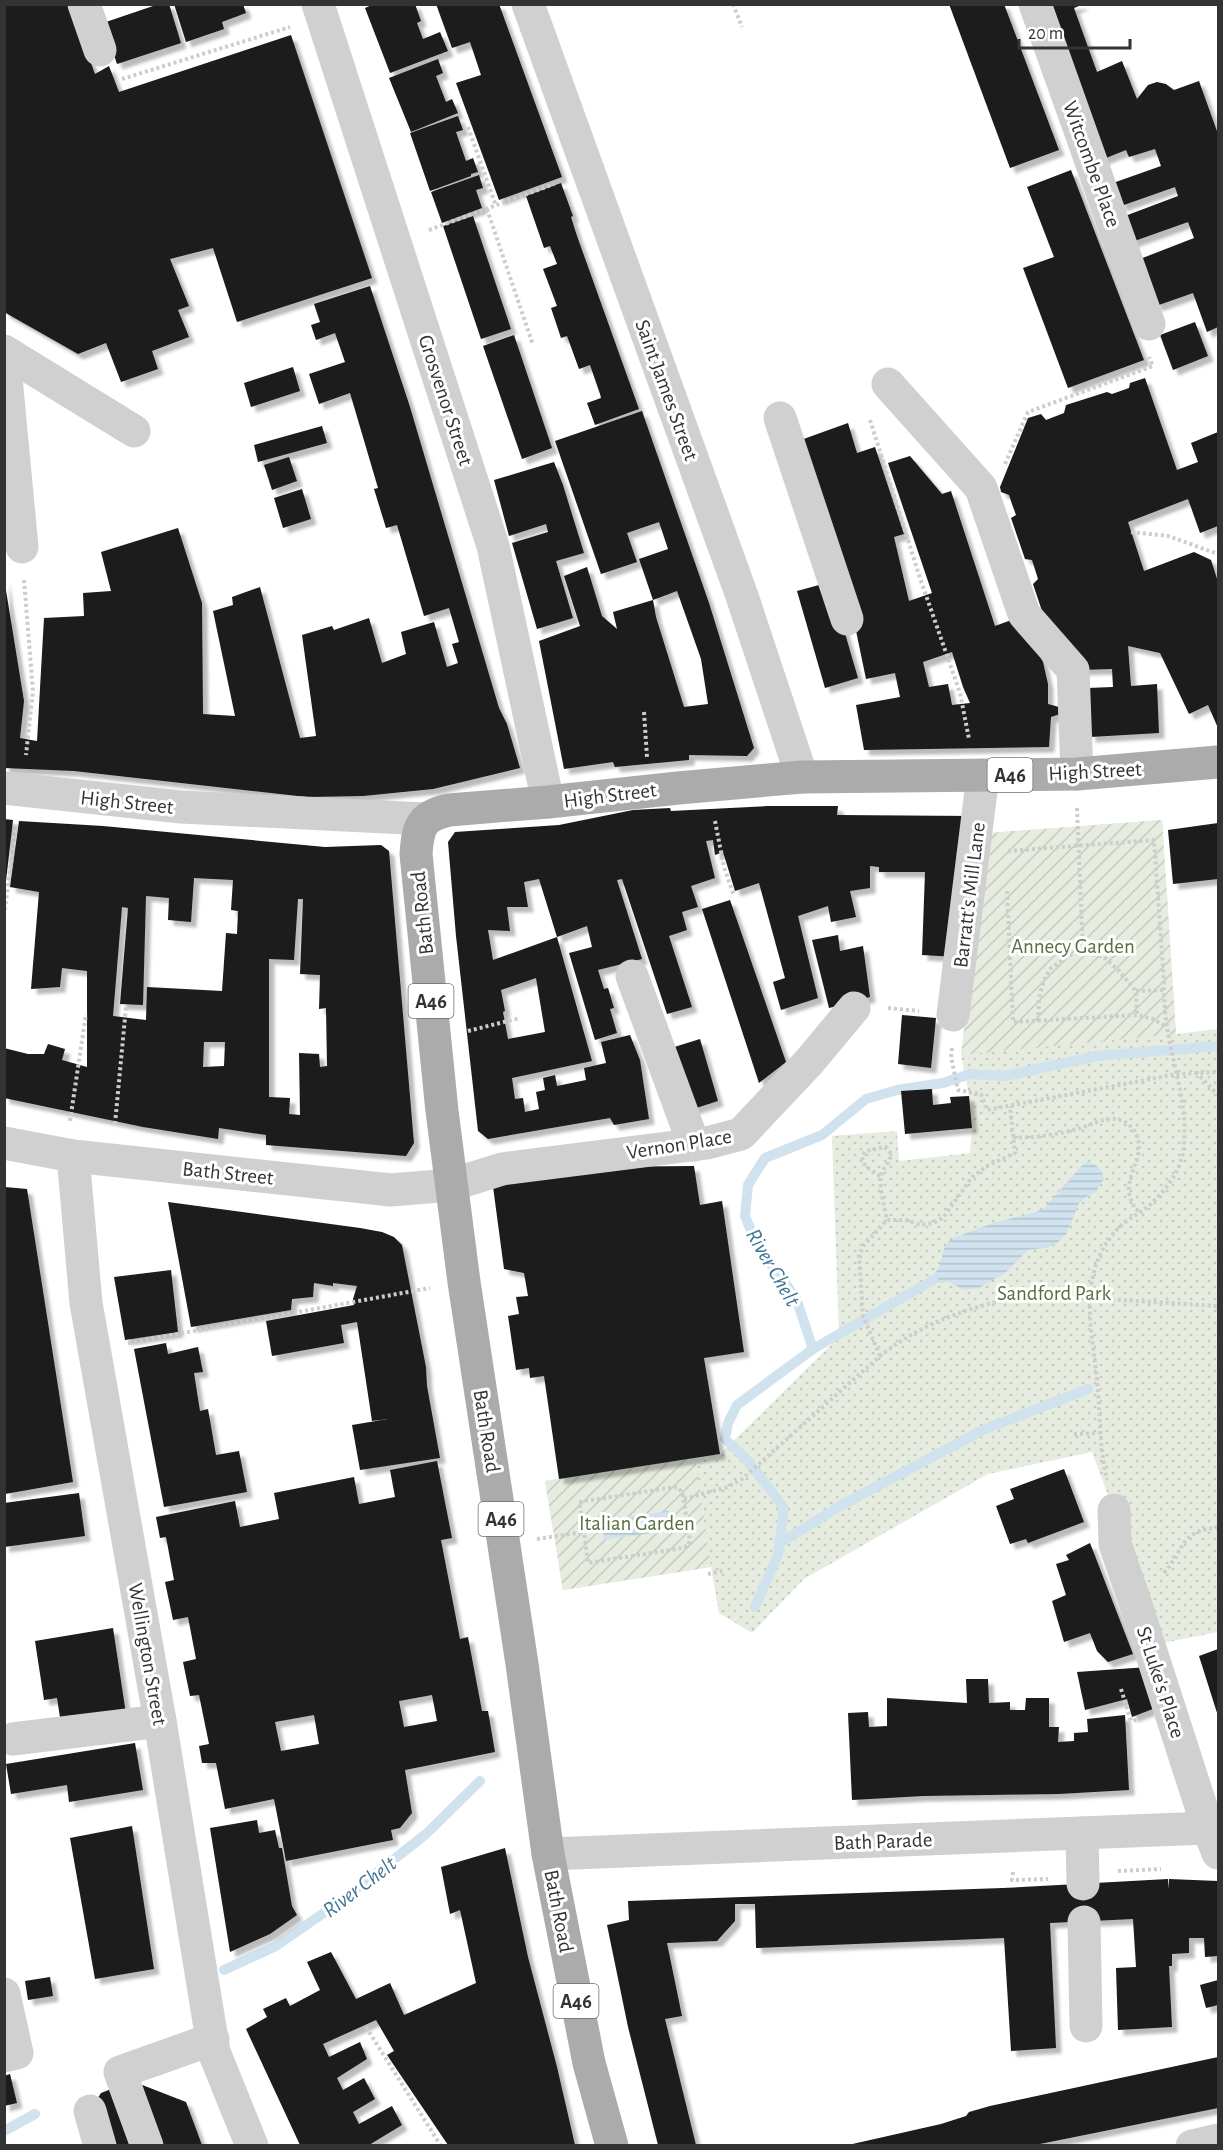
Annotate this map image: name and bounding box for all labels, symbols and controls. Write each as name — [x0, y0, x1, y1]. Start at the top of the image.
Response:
scale bar — [1019, 12, 1130, 50]
text: 20 m — [1028, 25, 1063, 43]
street label: Witcombe Place — [1059, 98, 1124, 230]
street label: Saint James Street — [631, 317, 702, 464]
street label: Grosvenor Street — [415, 332, 477, 468]
road number: A46 — [988, 758, 1032, 792]
street label: High Street — [1048, 759, 1143, 784]
street label: High Street — [562, 779, 658, 812]
street label: High Street — [79, 787, 175, 818]
street label: Barratt's Mill Lane — [950, 821, 989, 969]
street label: Bath Road — [408, 870, 437, 956]
park label: Annecy Garden — [1011, 936, 1135, 957]
road number: A46 — [408, 984, 454, 1018]
street label: Vernon Place — [625, 1126, 733, 1163]
street label: Bath Street — [181, 1158, 275, 1189]
water label: River Chelt — [742, 1225, 805, 1311]
park label: Sandford Park — [997, 1283, 1111, 1304]
street label: Bath Road — [470, 1388, 503, 1474]
road number: A46 — [478, 1502, 524, 1536]
park label: Italian Garden — [579, 1513, 695, 1534]
street label: Wellington Street — [125, 1581, 170, 1727]
street label: St Luke's Place — [1133, 1624, 1188, 1741]
street label: Bath Parade — [833, 1829, 933, 1854]
water label: River Chelt — [319, 1852, 401, 1921]
street label: Bath Road — [540, 1868, 577, 1954]
road number: A46 — [554, 1984, 598, 2018]

